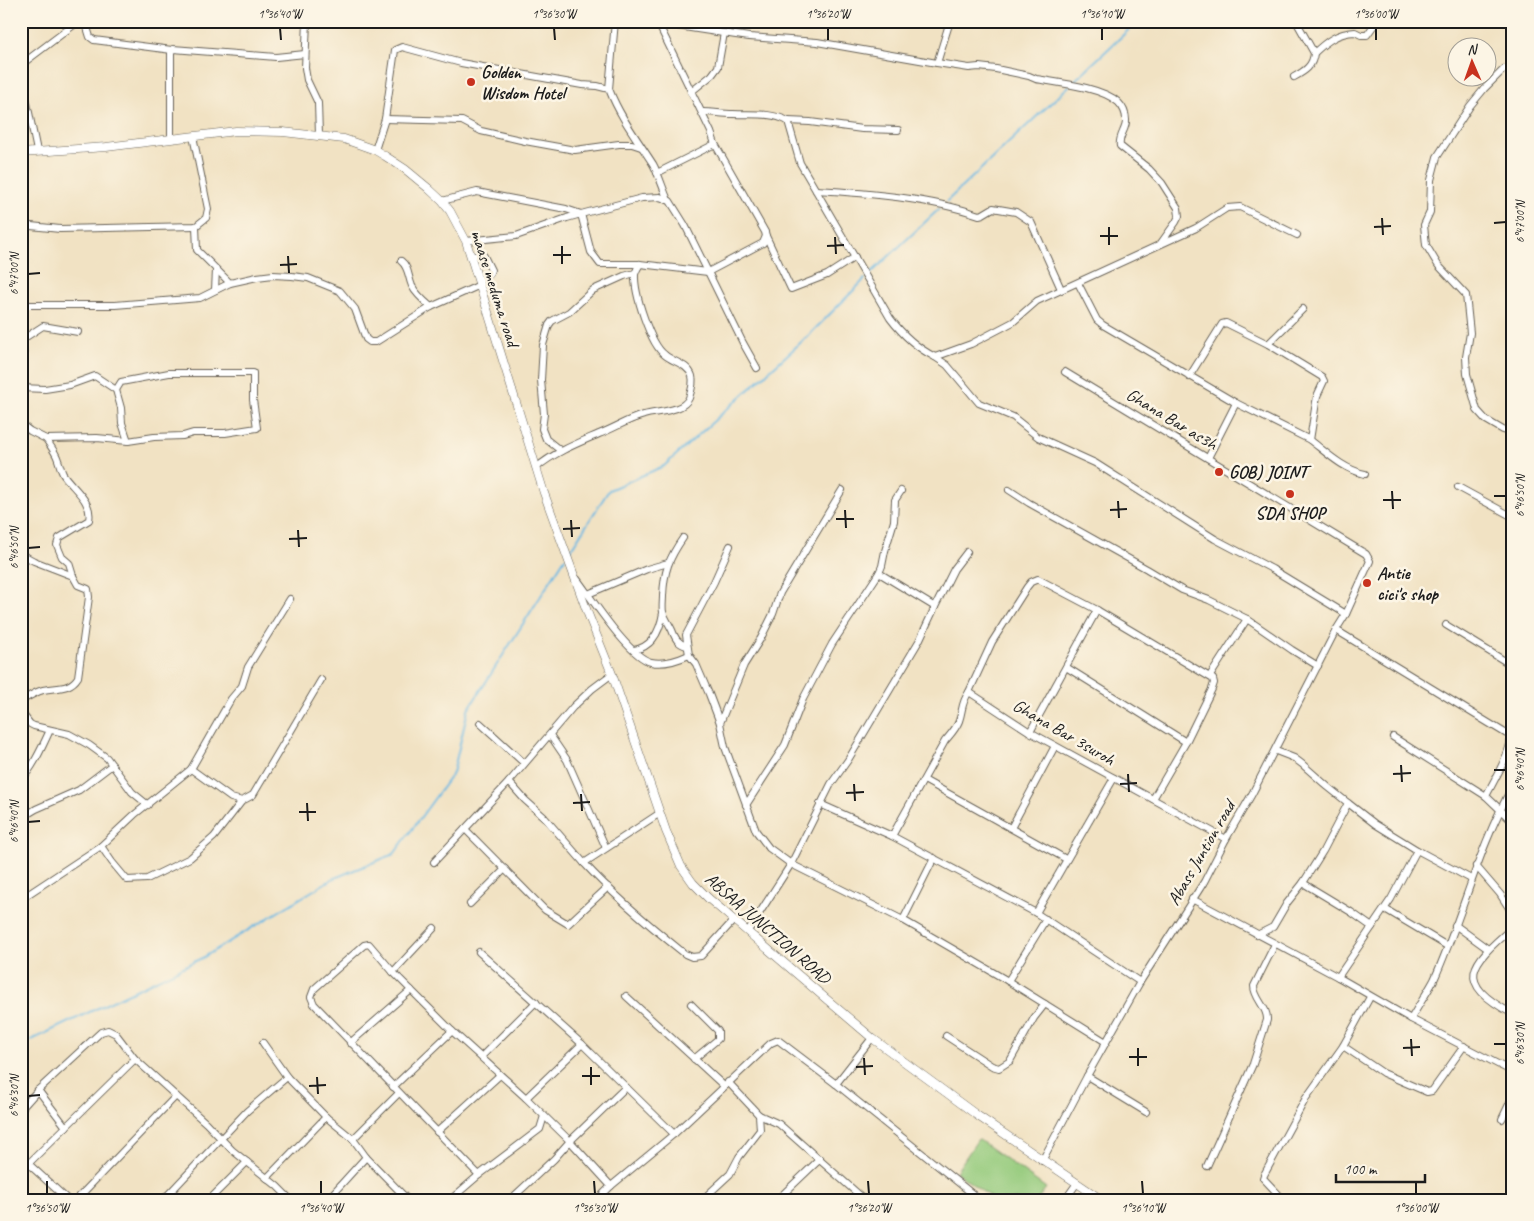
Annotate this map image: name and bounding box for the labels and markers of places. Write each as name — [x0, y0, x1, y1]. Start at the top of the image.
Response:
place label: Golden Wisdom Hotel — [481, 61, 568, 104]
marker: Golden Wisdom Hotel — [465, 76, 477, 88]
place label: GOB) JOINT — [1229, 461, 1312, 483]
marker: GOB) JOINT — [1213, 466, 1225, 478]
marker: SDA SHOP — [1284, 488, 1296, 500]
place label: SDA SHOP — [1255, 502, 1327, 524]
place label: Antie cici's shop — [1377, 562, 1439, 605]
marker: Antie cici's shop — [1361, 577, 1373, 589]

